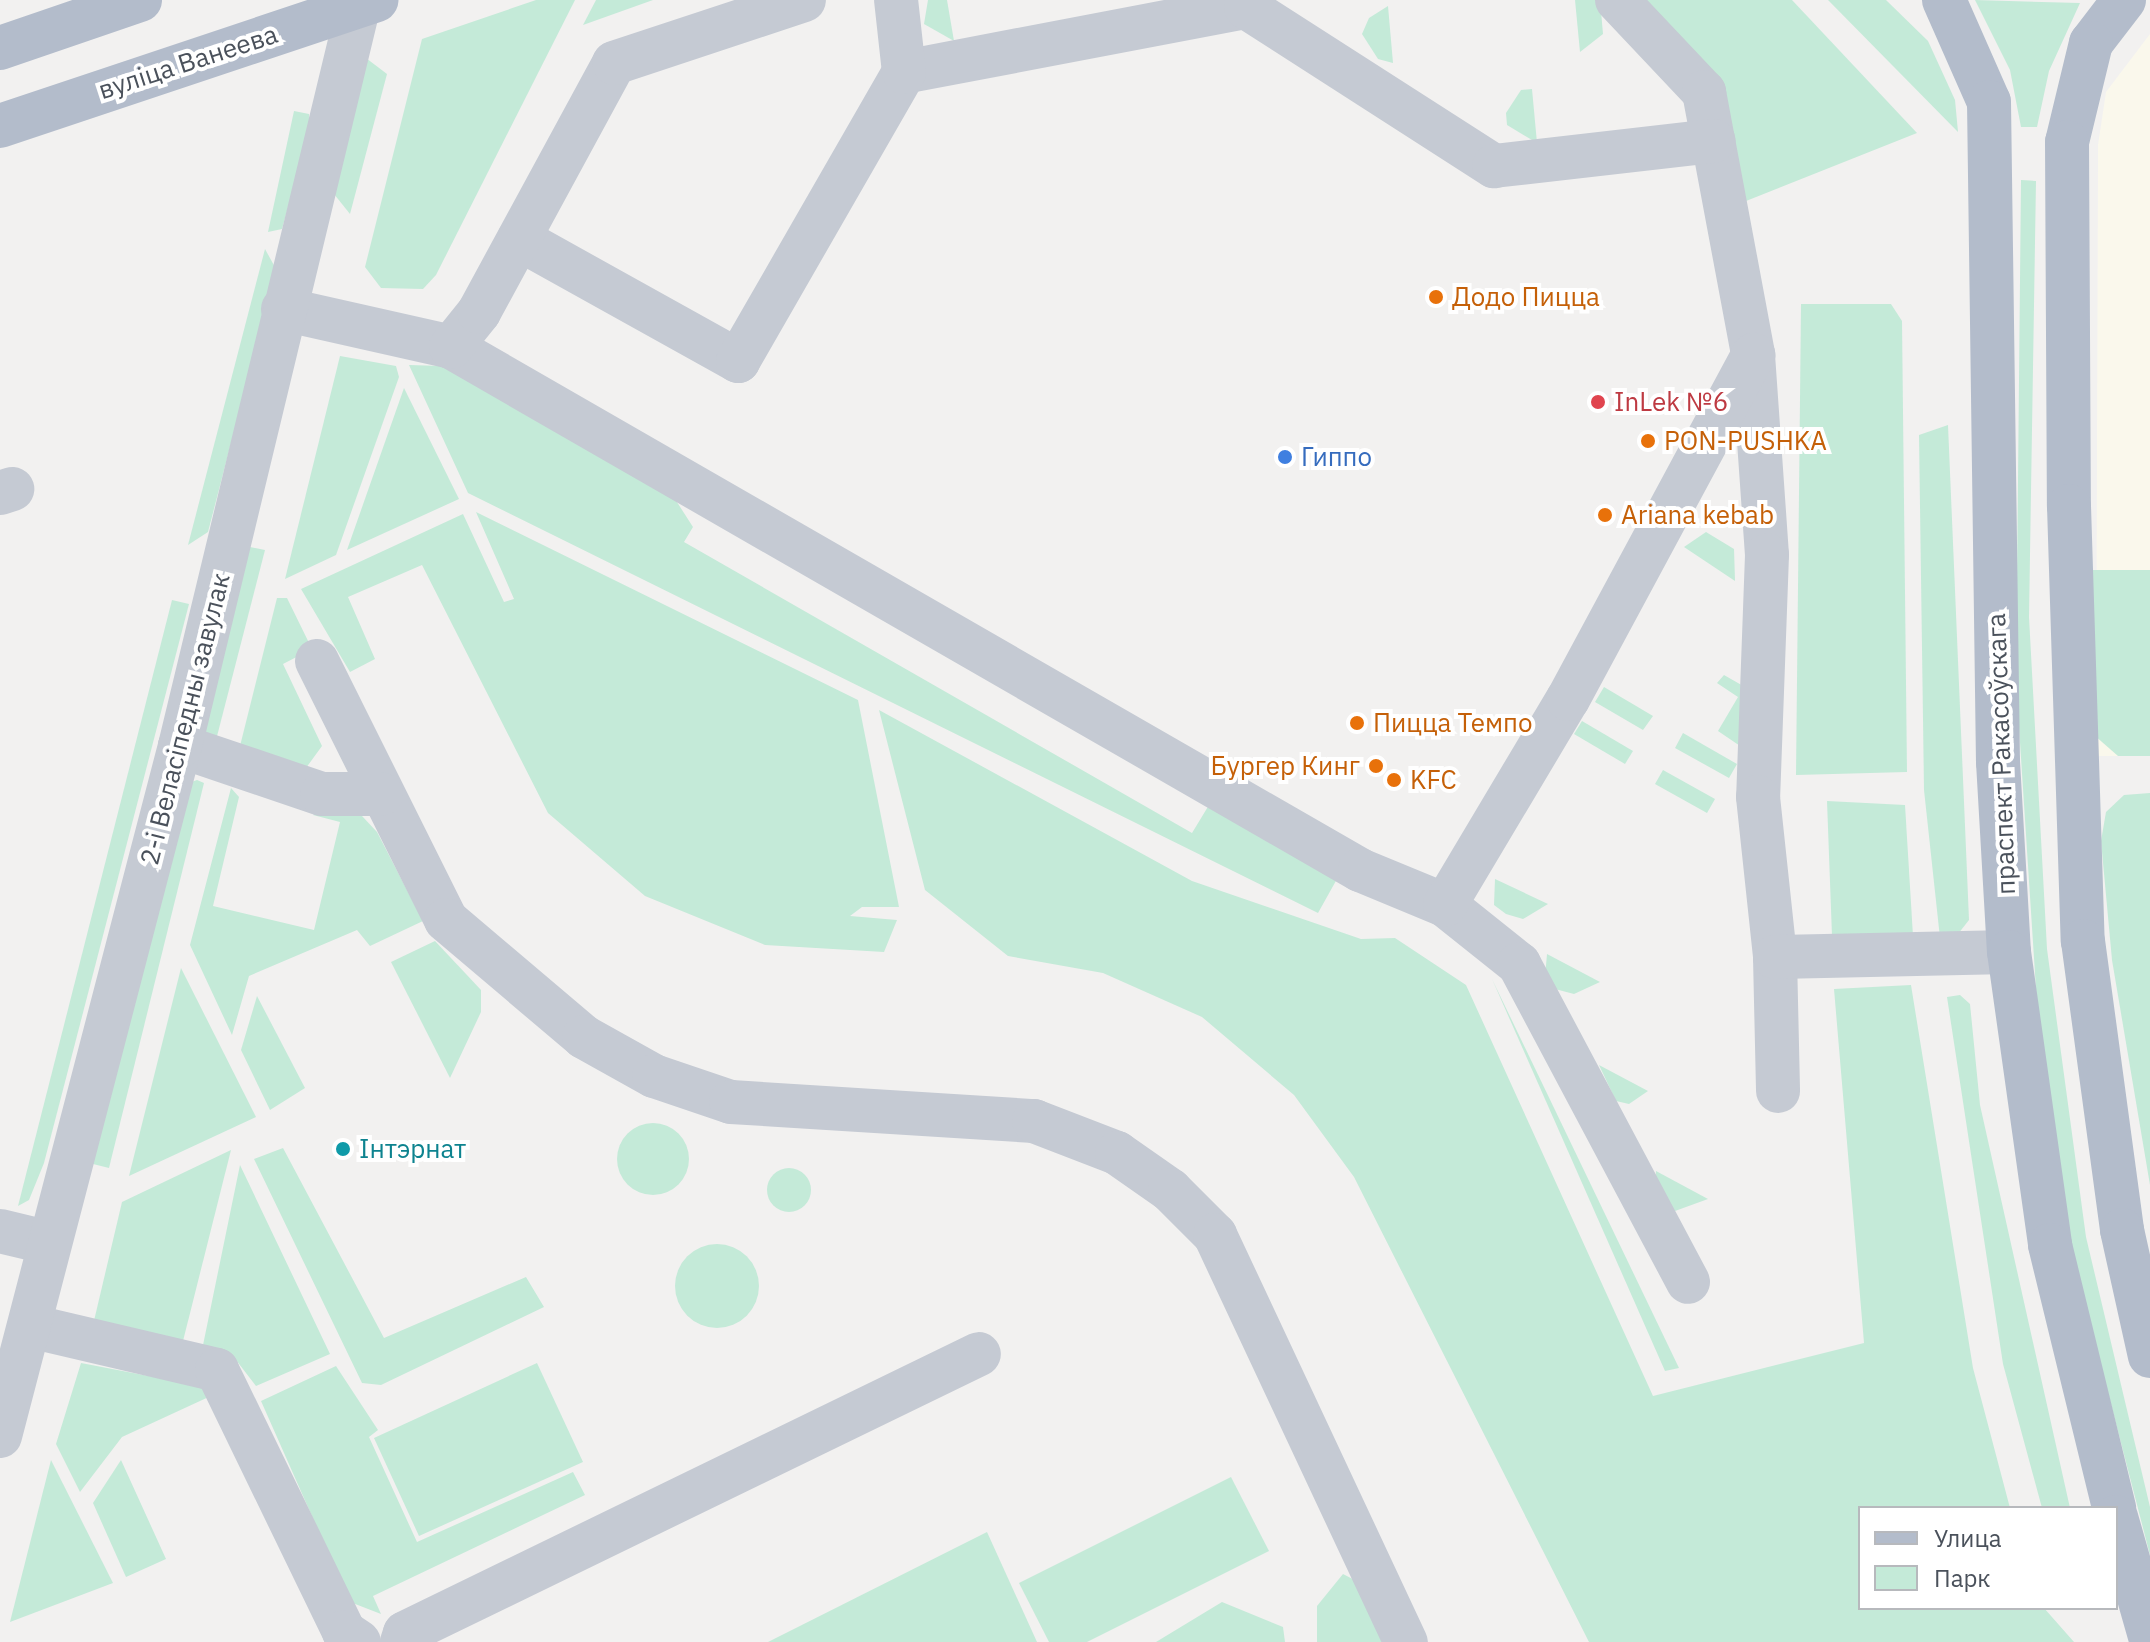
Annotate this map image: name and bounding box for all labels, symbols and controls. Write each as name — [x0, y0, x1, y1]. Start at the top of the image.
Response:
street label: вуліца Ванеева — [94, 18, 282, 106]
place label: Додо Пицца — [1452, 281, 1600, 313]
marker: Додо Пицца — [1427, 288, 1445, 306]
place label: InLek №6 — [1614, 386, 1728, 418]
marker: InLek №6 — [1589, 393, 1607, 411]
place label: PON-PUSHKA — [1664, 425, 1827, 457]
marker: PON-PUSHKA — [1639, 432, 1657, 450]
place label: Гиппо — [1301, 441, 1372, 473]
marker: Гиппо — [1276, 448, 1294, 466]
place label: Ariana kebab — [1621, 499, 1774, 531]
marker: Ariana kebab — [1596, 506, 1614, 524]
street label: 2-і Веласіпедны завулак — [134, 570, 236, 868]
street label: праспект Ракасоўскага — [1980, 613, 2022, 895]
place label: Пицца Темпо — [1373, 707, 1533, 739]
marker: Пицца Темпо — [1348, 714, 1366, 732]
place label: Бургер Кинг — [1211, 750, 1360, 782]
marker: Бургер Кинг — [1367, 757, 1385, 775]
place label: KFC — [1410, 764, 1457, 796]
marker: KFC — [1385, 771, 1403, 789]
place label: Інтэрнат — [359, 1133, 466, 1165]
marker: Інтэрнат — [334, 1140, 352, 1158]
legend — [1858, 1506, 2118, 1610]
text: Улица — [1934, 1522, 2002, 1554]
text: Парк — [1934, 1562, 1991, 1594]

